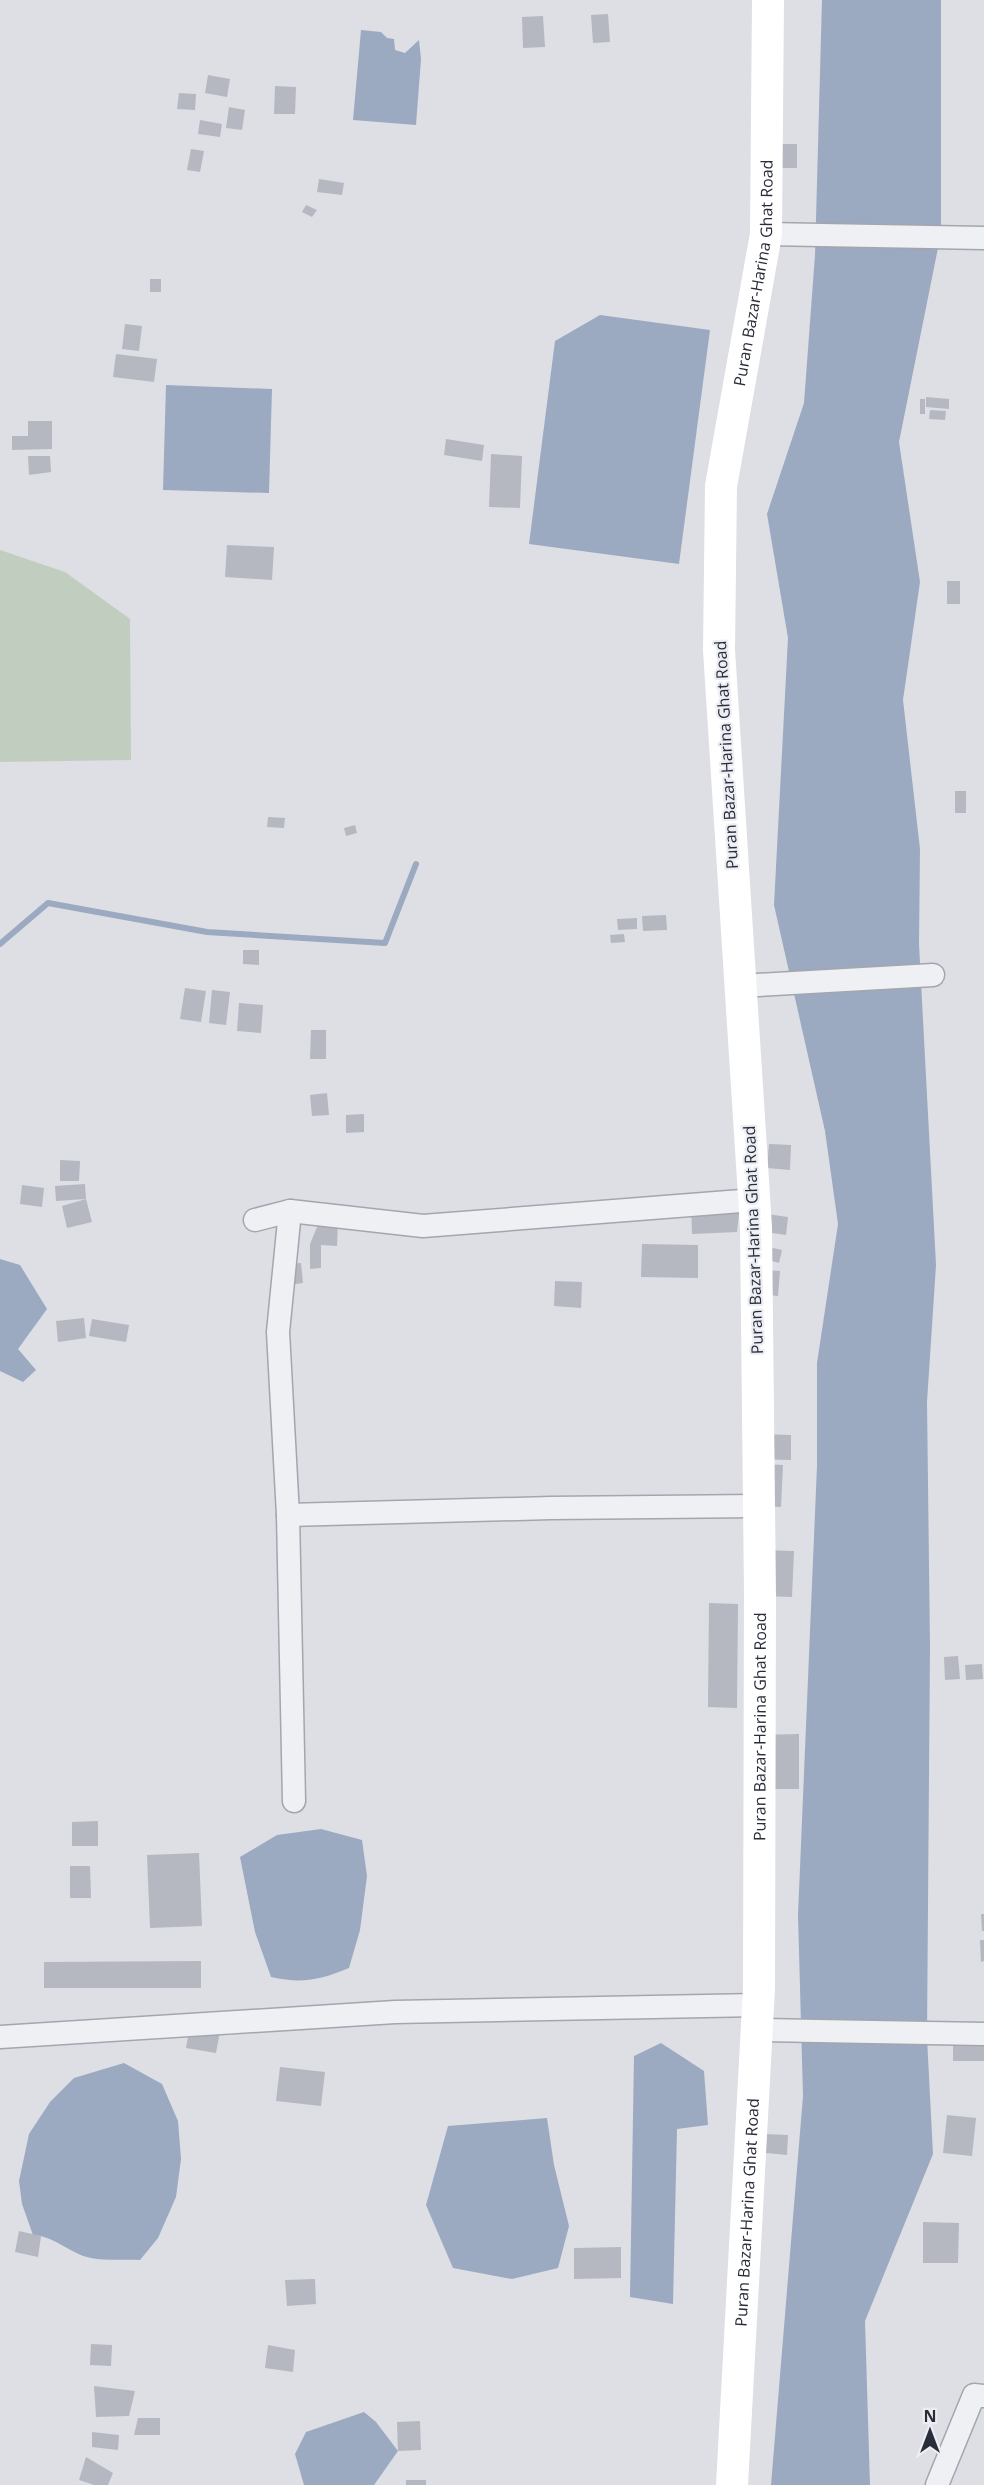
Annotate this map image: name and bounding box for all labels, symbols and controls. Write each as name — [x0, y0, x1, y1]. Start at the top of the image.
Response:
street label: Puran Bazar-Harina Ghat Road — [728, 159, 778, 388]
street label: Puran Bazar-Harina Ghat Road — [709, 640, 743, 870]
street label: Puran Bazar-Harina Ghat Road — [738, 1125, 768, 1355]
street label: Puran Bazar-Harina Ghat Road — [748, 1612, 771, 1841]
street label: Puran Bazar-Harina Ghat Road — [730, 2098, 764, 2327]
north arrow — [900, 2401, 960, 2461]
text: N — [923, 2405, 937, 2427]

